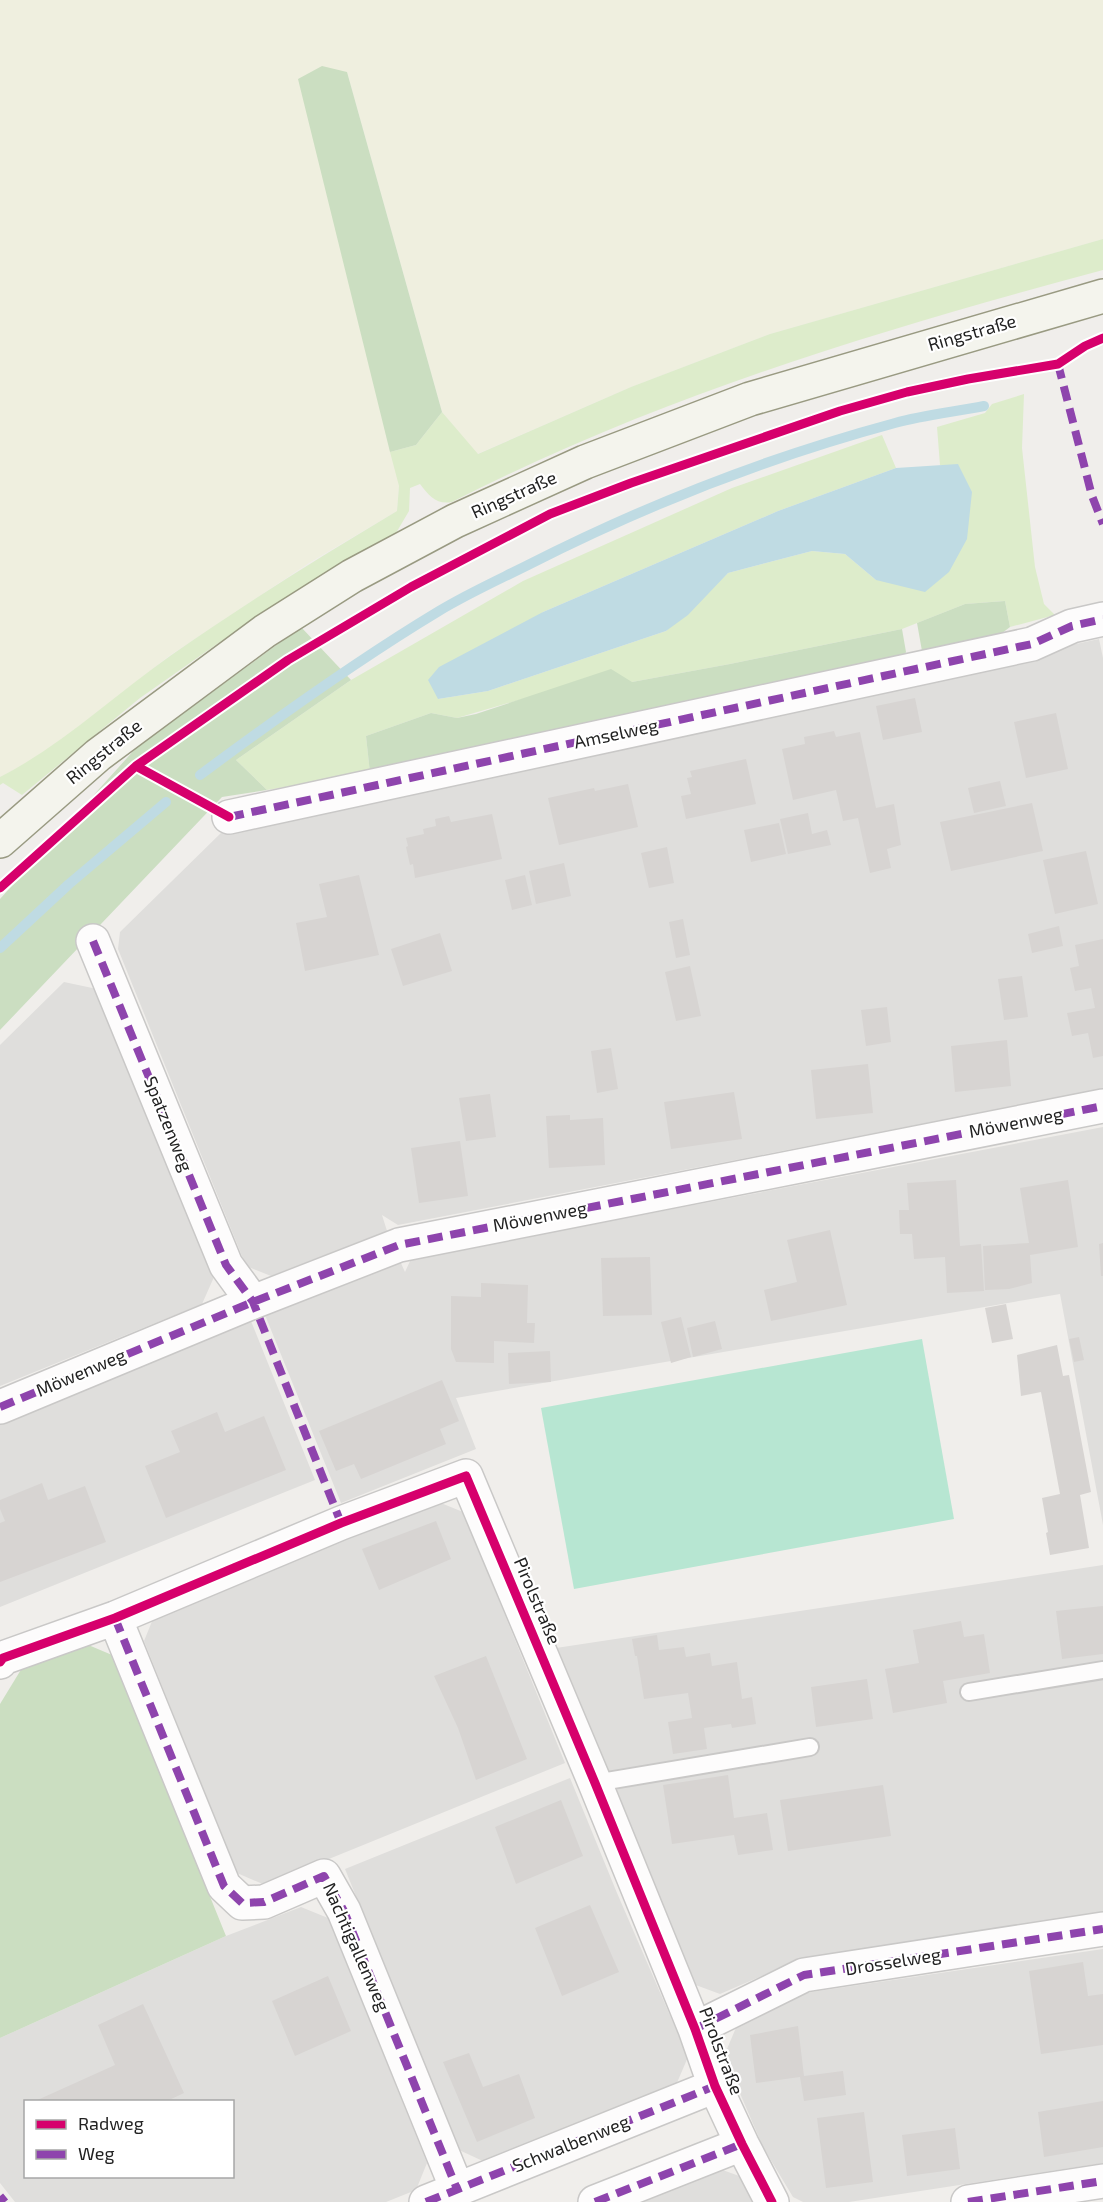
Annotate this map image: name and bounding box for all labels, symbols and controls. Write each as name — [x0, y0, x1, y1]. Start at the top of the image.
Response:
street label: Ringstraße — [925, 309, 1019, 355]
street label: Ringstraße — [468, 466, 560, 523]
street label: Amselweg — [572, 713, 660, 753]
street label: Ringstraße — [61, 714, 146, 788]
street label: Spatzenweg — [140, 1073, 198, 1175]
street label: Möwenweg — [967, 1102, 1065, 1142]
street label: Möwenweg — [491, 1196, 589, 1236]
street label: Möwenweg — [32, 1343, 129, 1401]
street label: Pirolstraße — [510, 1554, 566, 1648]
street label: Nachtigallenweg — [319, 1879, 395, 2014]
street label: Drosselweg — [843, 1943, 942, 1979]
street label: Pirolstraße — [695, 2003, 749, 2098]
legend — [24, 2100, 234, 2178]
street label: Schwalbenweg — [509, 2110, 632, 2177]
text: Radweg — [78, 2112, 144, 2134]
text: Weg — [78, 2142, 114, 2164]

